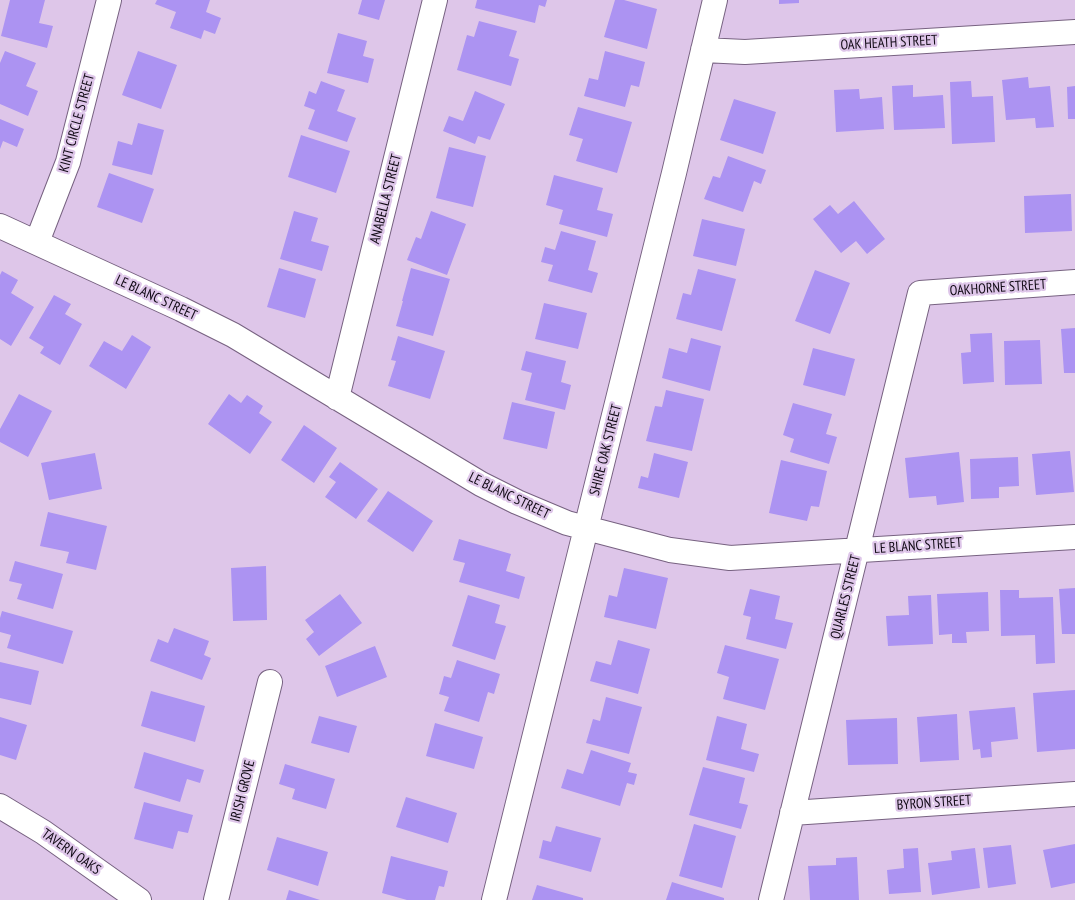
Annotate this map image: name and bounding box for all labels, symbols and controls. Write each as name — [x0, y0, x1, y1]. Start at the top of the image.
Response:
street label: OAK HEATH STREET — [840, 32, 938, 54]
street label: KINT CIRCLE STREET — [56, 72, 98, 174]
street label: ANABELLA STREET — [367, 152, 405, 246]
street label: LE BLANC STREET — [113, 272, 199, 324]
street label: OAKHORNE STREET — [949, 276, 1047, 300]
street label: SHIRE OAK STREET — [587, 403, 625, 497]
street label: LE BLANC STREET — [466, 469, 552, 523]
street label: LE BLANC STREET — [873, 535, 963, 557]
street label: QUARLES STREET — [827, 553, 865, 641]
street label: IRISH GROVE — [227, 759, 259, 823]
street label: BYRON STREET — [896, 792, 972, 814]
street label: TAVERN OAKS — [38, 826, 104, 878]

